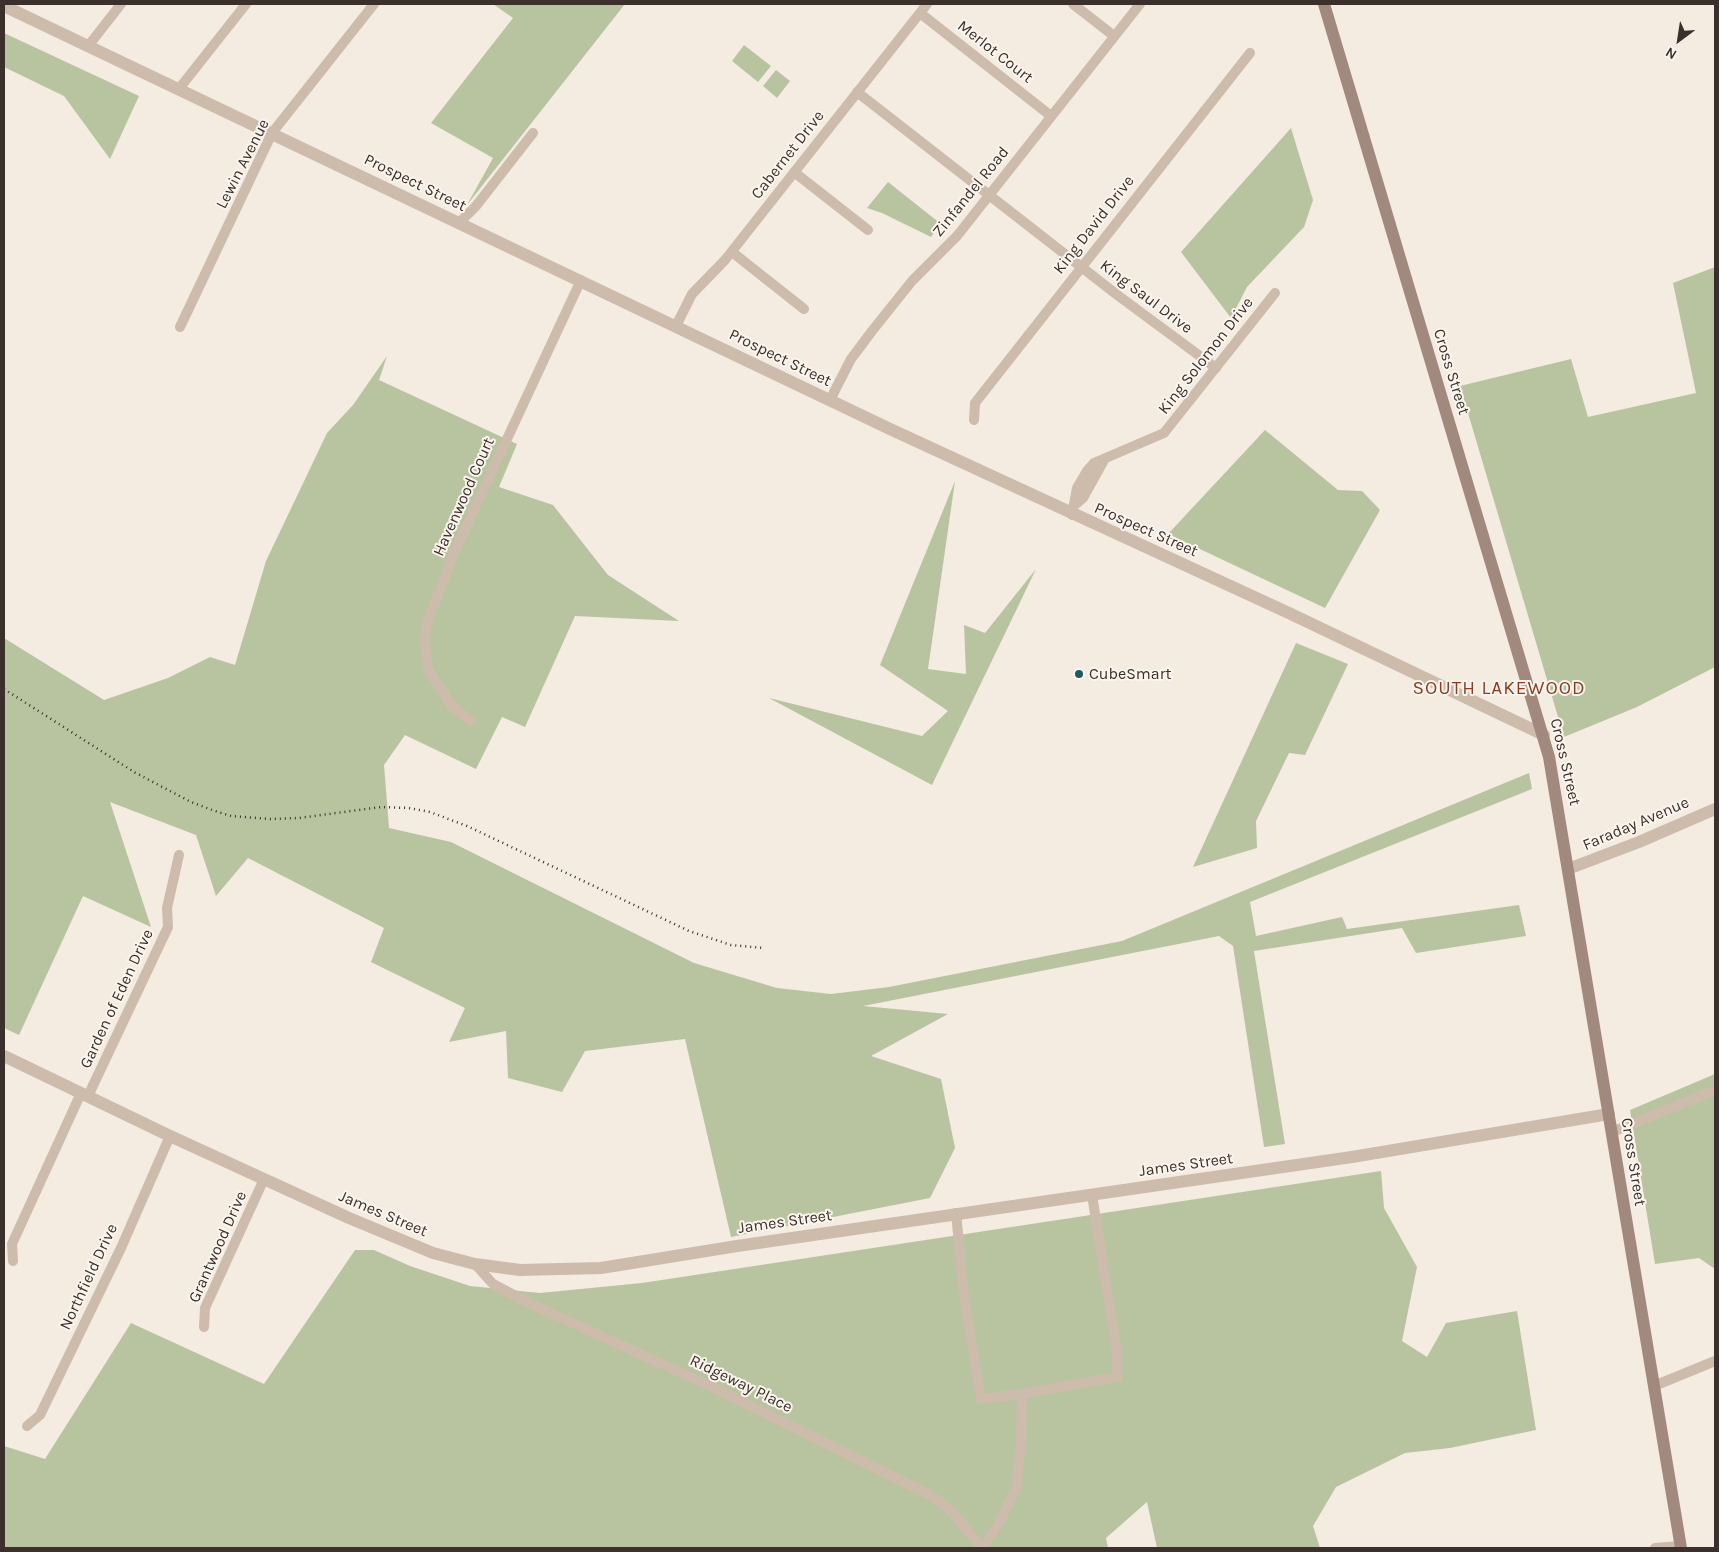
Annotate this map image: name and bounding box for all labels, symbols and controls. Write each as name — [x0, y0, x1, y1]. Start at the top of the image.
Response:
north arrow — [1654, 15, 1704, 65]
street label: Merlot Court — [953, 17, 1037, 87]
text: N — [1662, 43, 1680, 63]
street label: Cabernet Drive — [747, 107, 829, 203]
street label: Lewin Avenue — [212, 116, 274, 212]
street label: Zinfandel Road — [929, 143, 1013, 241]
street label: Prospect Street — [361, 150, 469, 216]
street label: King David Drive — [1050, 172, 1138, 278]
street label: King Saul Drive — [1096, 256, 1196, 338]
street label: King Solomon Drive — [1154, 294, 1258, 418]
street label: Prospect Street — [726, 325, 834, 391]
street label: Cross Street — [1429, 327, 1473, 417]
street label: Havenwood Court — [429, 435, 499, 559]
street label: Prospect Street — [1091, 499, 1201, 561]
place label: CubeSmart — [1089, 664, 1171, 684]
marker: CubeSmart — [1073, 668, 1085, 680]
district label: SOUTH LAKEWOOD — [1411, 678, 1587, 700]
street label: Cross Street — [1546, 717, 1584, 807]
street label: Faraday Avenue — [1580, 793, 1692, 855]
street label: Garden of Eden Drive — [76, 926, 158, 1072]
street label: Cross Street — [1617, 1117, 1649, 1207]
street label: James Street — [1138, 1149, 1234, 1181]
street label: James Street — [336, 1187, 430, 1241]
street label: Grantwood Drive — [185, 1188, 251, 1306]
street label: James Street — [737, 1206, 833, 1238]
street label: Northfield Drive — [56, 1221, 122, 1333]
street label: Ridgeway Place — [687, 1351, 795, 1417]

